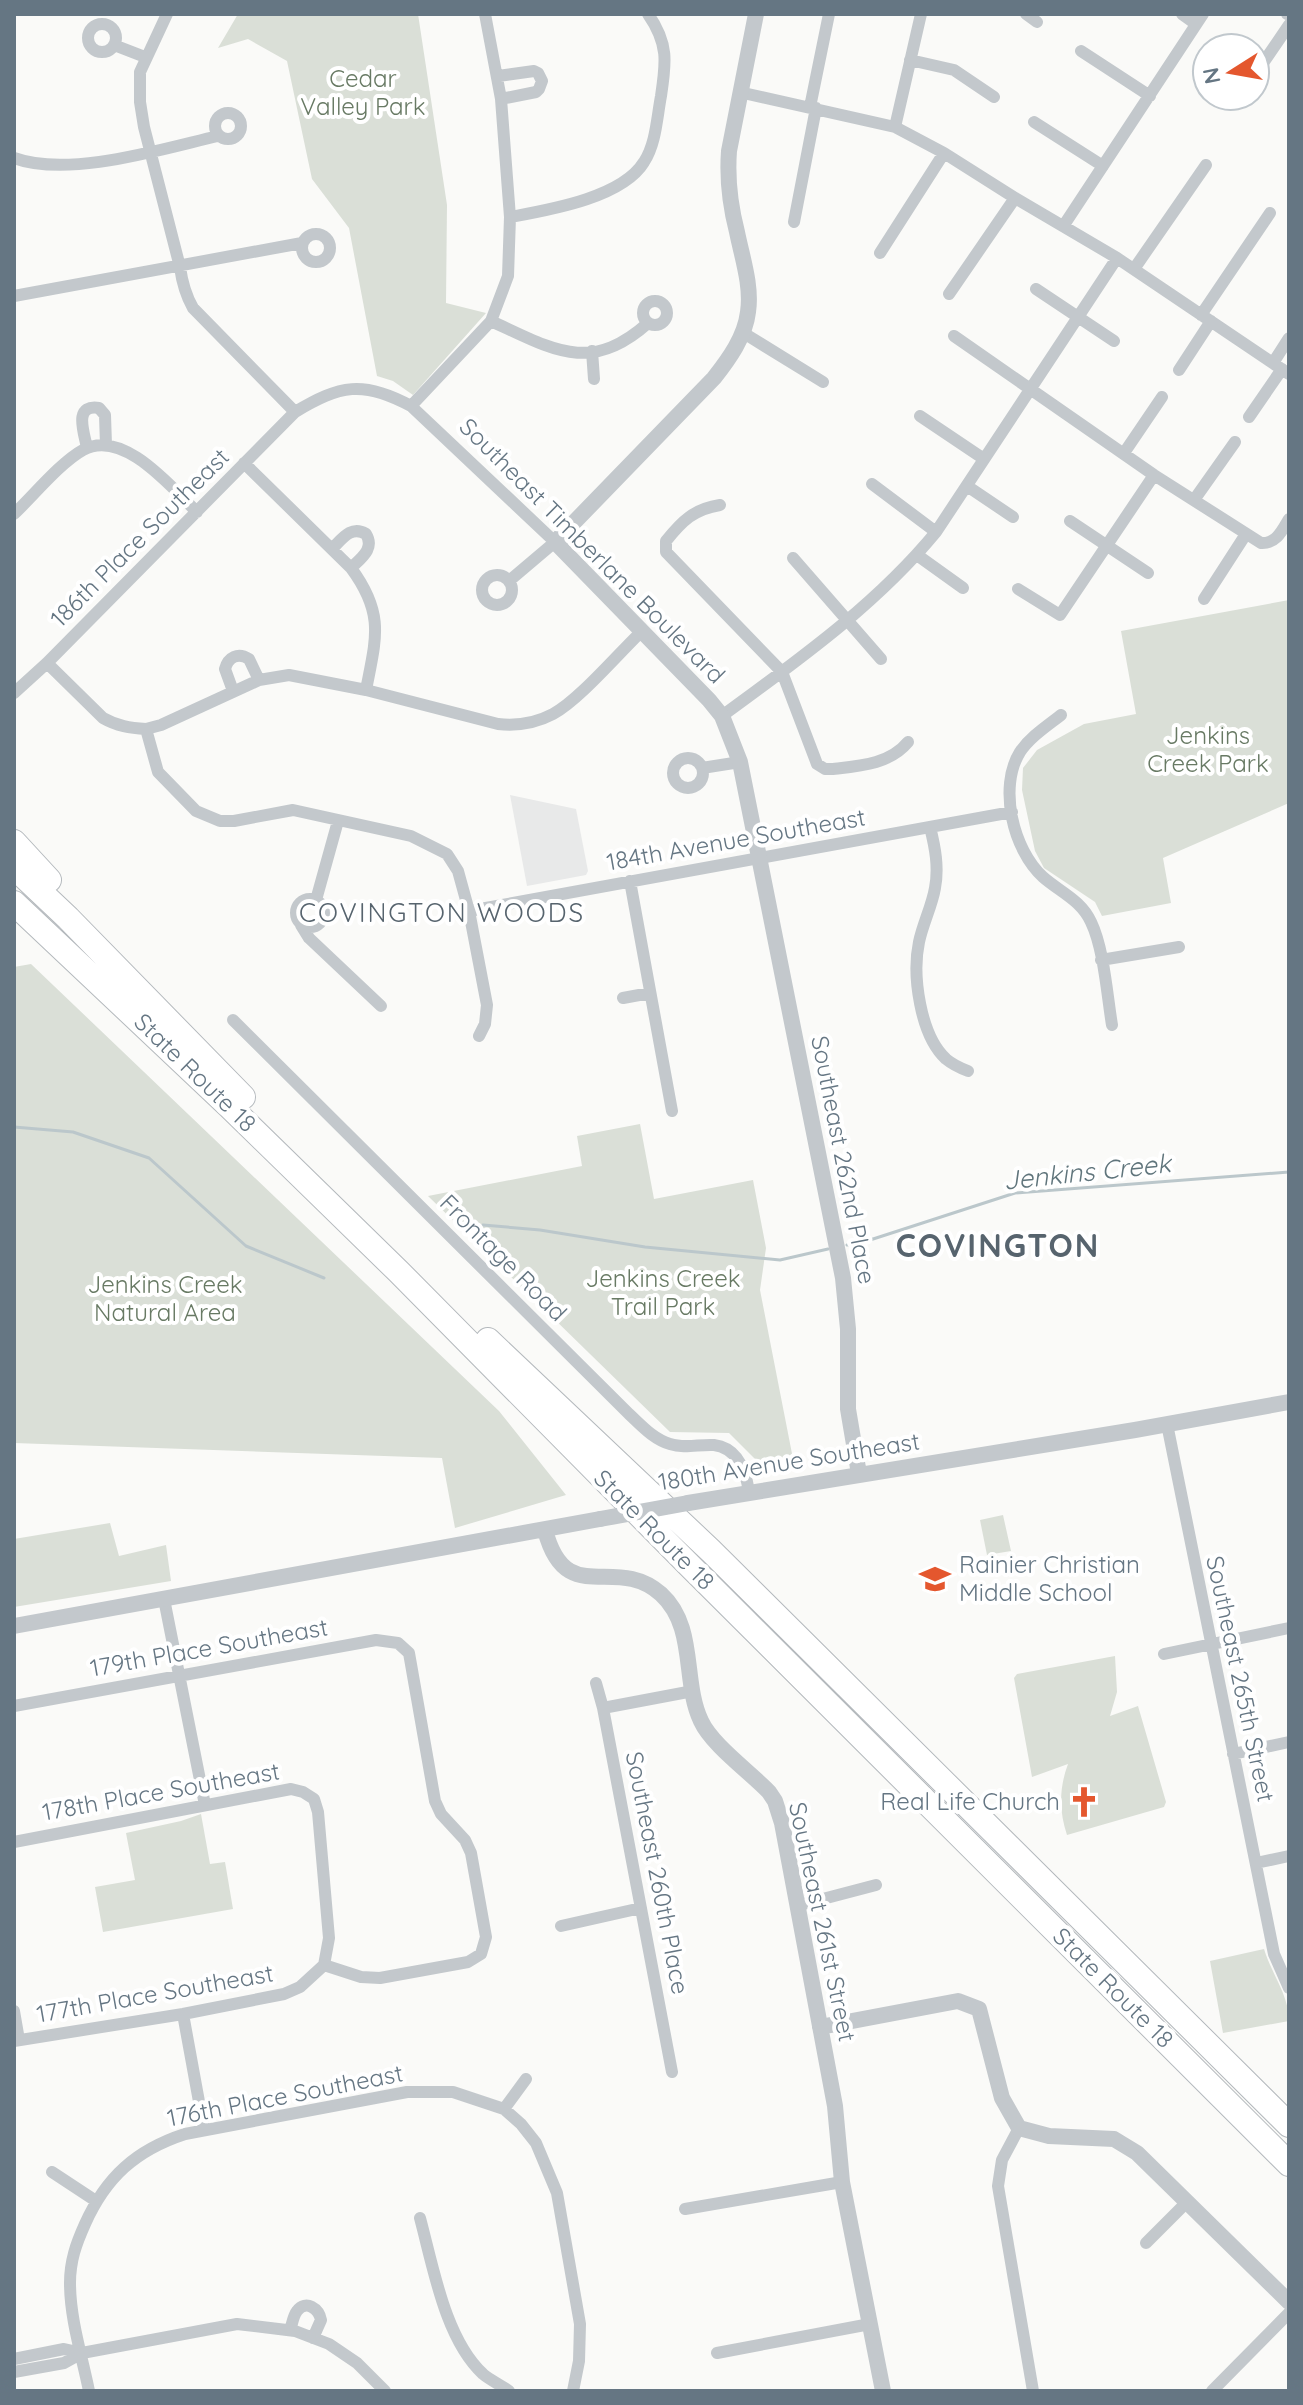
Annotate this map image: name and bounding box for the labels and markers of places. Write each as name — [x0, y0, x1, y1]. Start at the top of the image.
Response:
place label: Rainier Christian Middle School — [959, 1549, 1140, 1607]
school or university icon: Rainier Christian Middle School — [918, 1562, 952, 1596]
church icon: Real Life Church — [1067, 1785, 1101, 1819]
place label: Real Life Church — [880, 1786, 1060, 1816]

